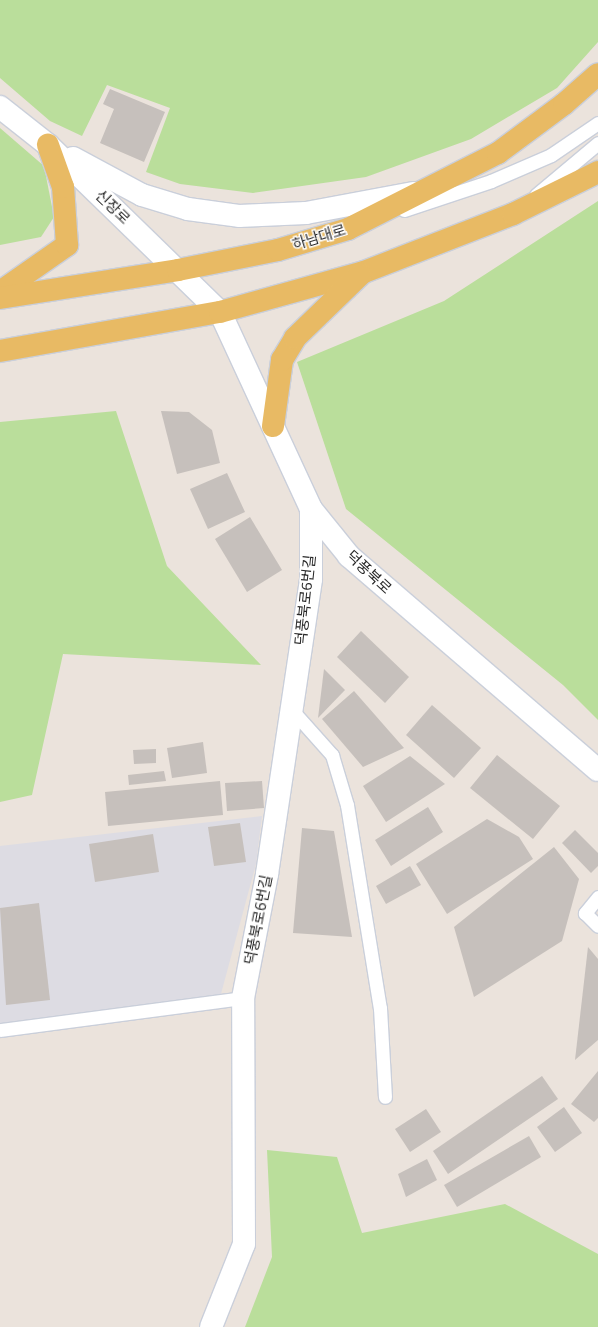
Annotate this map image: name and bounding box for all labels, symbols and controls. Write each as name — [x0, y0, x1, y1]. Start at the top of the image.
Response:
street label: 신장로 — [92, 186, 134, 228]
street label: 하남대로 — [290, 220, 348, 254]
street label: 덕풍북로 — [343, 547, 395, 597]
street label: 덕풍북로6번길 — [291, 554, 319, 646]
street label: 덕풍북로6번길 — [240, 874, 276, 966]

